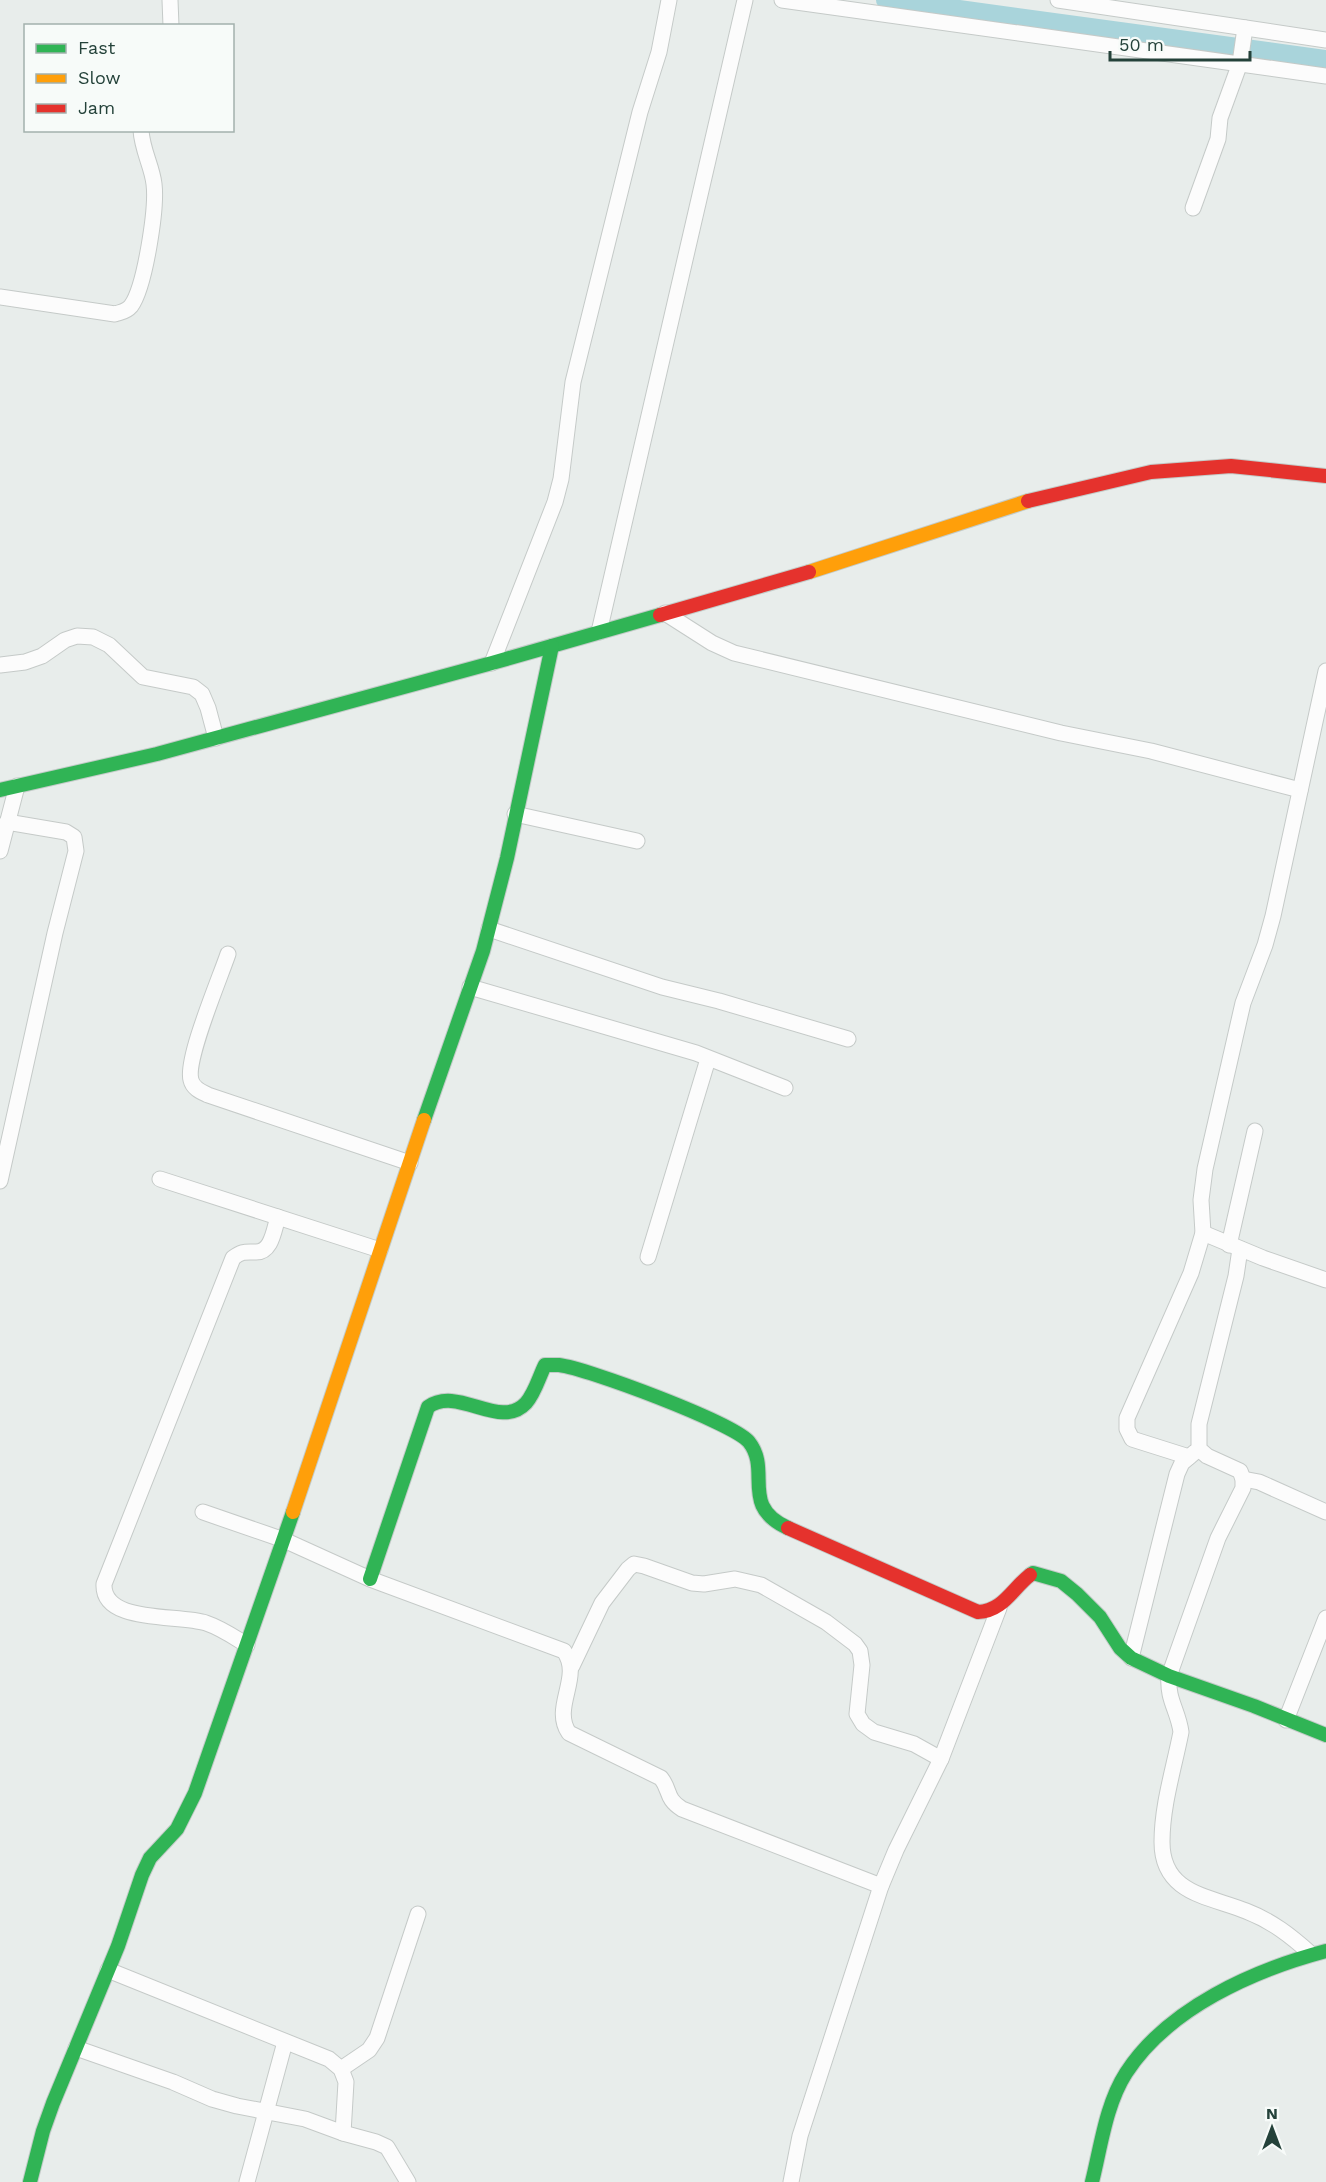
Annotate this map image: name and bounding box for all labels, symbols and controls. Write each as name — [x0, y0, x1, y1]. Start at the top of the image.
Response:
legend — [24, 24, 234, 132]
scale bar — [1110, 24, 1250, 62]
text: 50 m — [1119, 34, 1164, 55]
text: Fast — [78, 37, 116, 58]
text: Slow — [78, 67, 121, 88]
text: Jam — [78, 97, 115, 118]
north arrow — [1242, 2098, 1302, 2158]
text: N — [1266, 2104, 1278, 2123]

